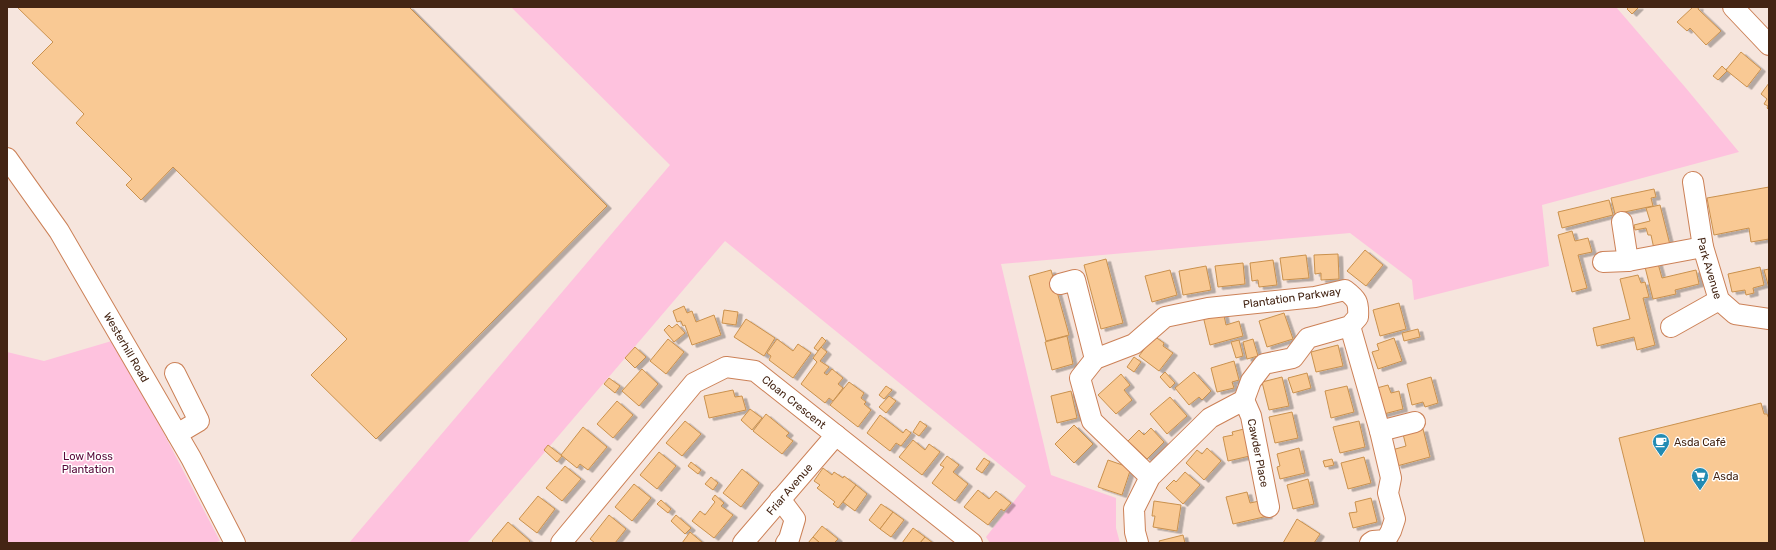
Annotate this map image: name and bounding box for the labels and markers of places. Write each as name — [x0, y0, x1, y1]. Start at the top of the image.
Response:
cafe icon: Asda Café — [1651, 432, 1671, 457]
place label: Asda Café — [1674, 436, 1726, 449]
supermarket icon: Asda — [1690, 466, 1710, 491]
place label: Asda — [1713, 470, 1739, 483]

